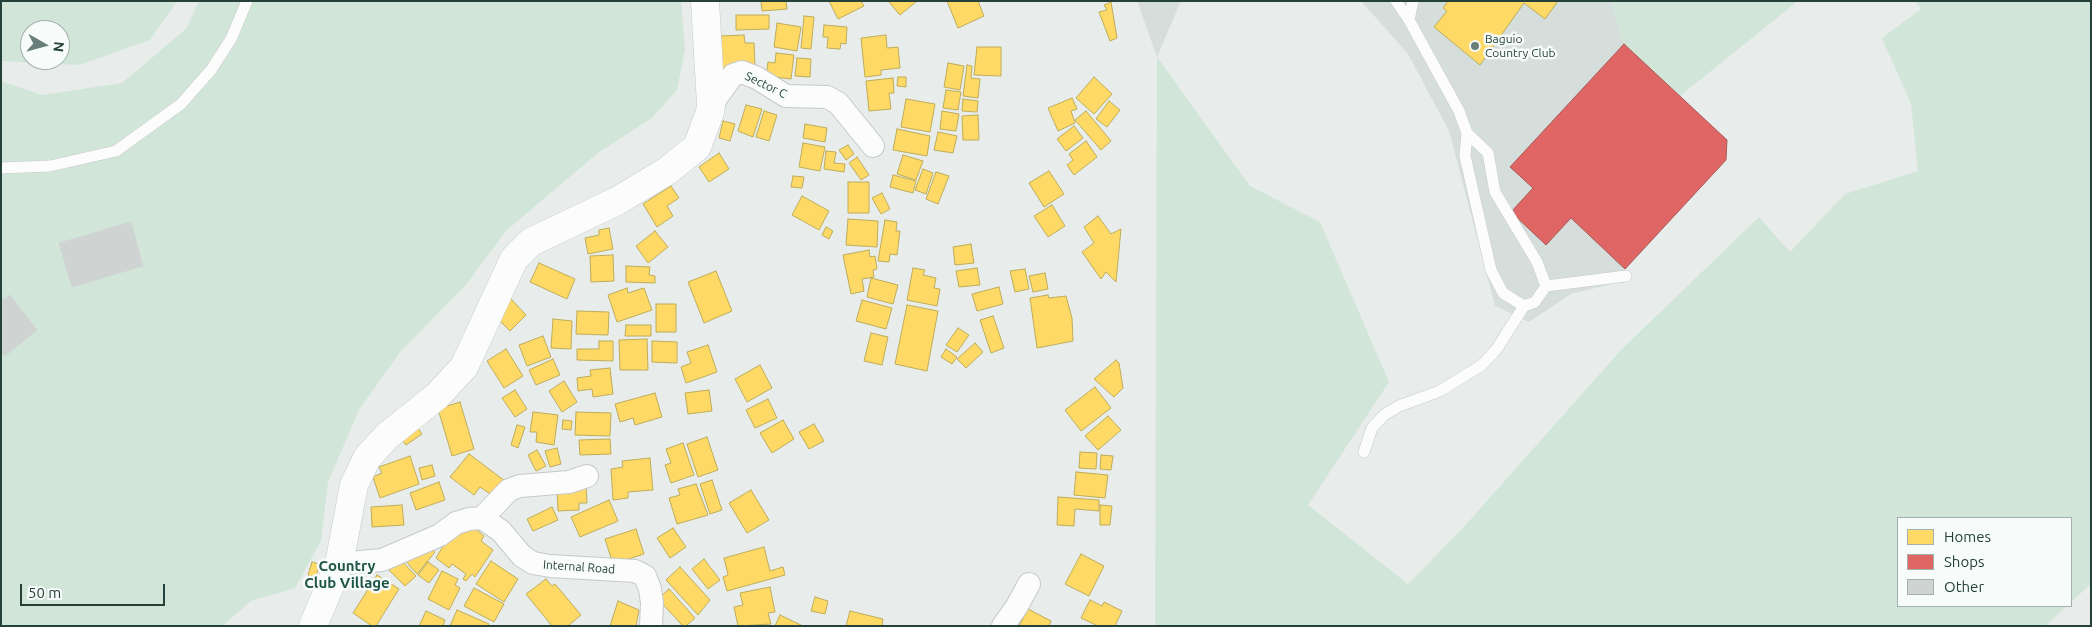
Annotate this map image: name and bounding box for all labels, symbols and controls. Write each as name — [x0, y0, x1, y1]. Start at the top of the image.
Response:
north arrow — [20, 20, 70, 70]
place label: Baguio Country Club — [1485, 32, 1555, 60]
marker: Baguio Country Club — [1469, 40, 1481, 52]
text: N — [50, 41, 67, 53]
street label: Sector C — [743, 69, 789, 101]
legend — [1897, 517, 2072, 607]
text: Homes — [1944, 528, 1991, 545]
text: Shops — [1944, 553, 1985, 570]
district label: Country Club Village — [304, 557, 390, 592]
street label: Internal Road — [542, 557, 616, 577]
scale bar — [22, 574, 168, 606]
text: Other — [1944, 578, 1984, 595]
text: 50 m — [28, 584, 61, 601]

